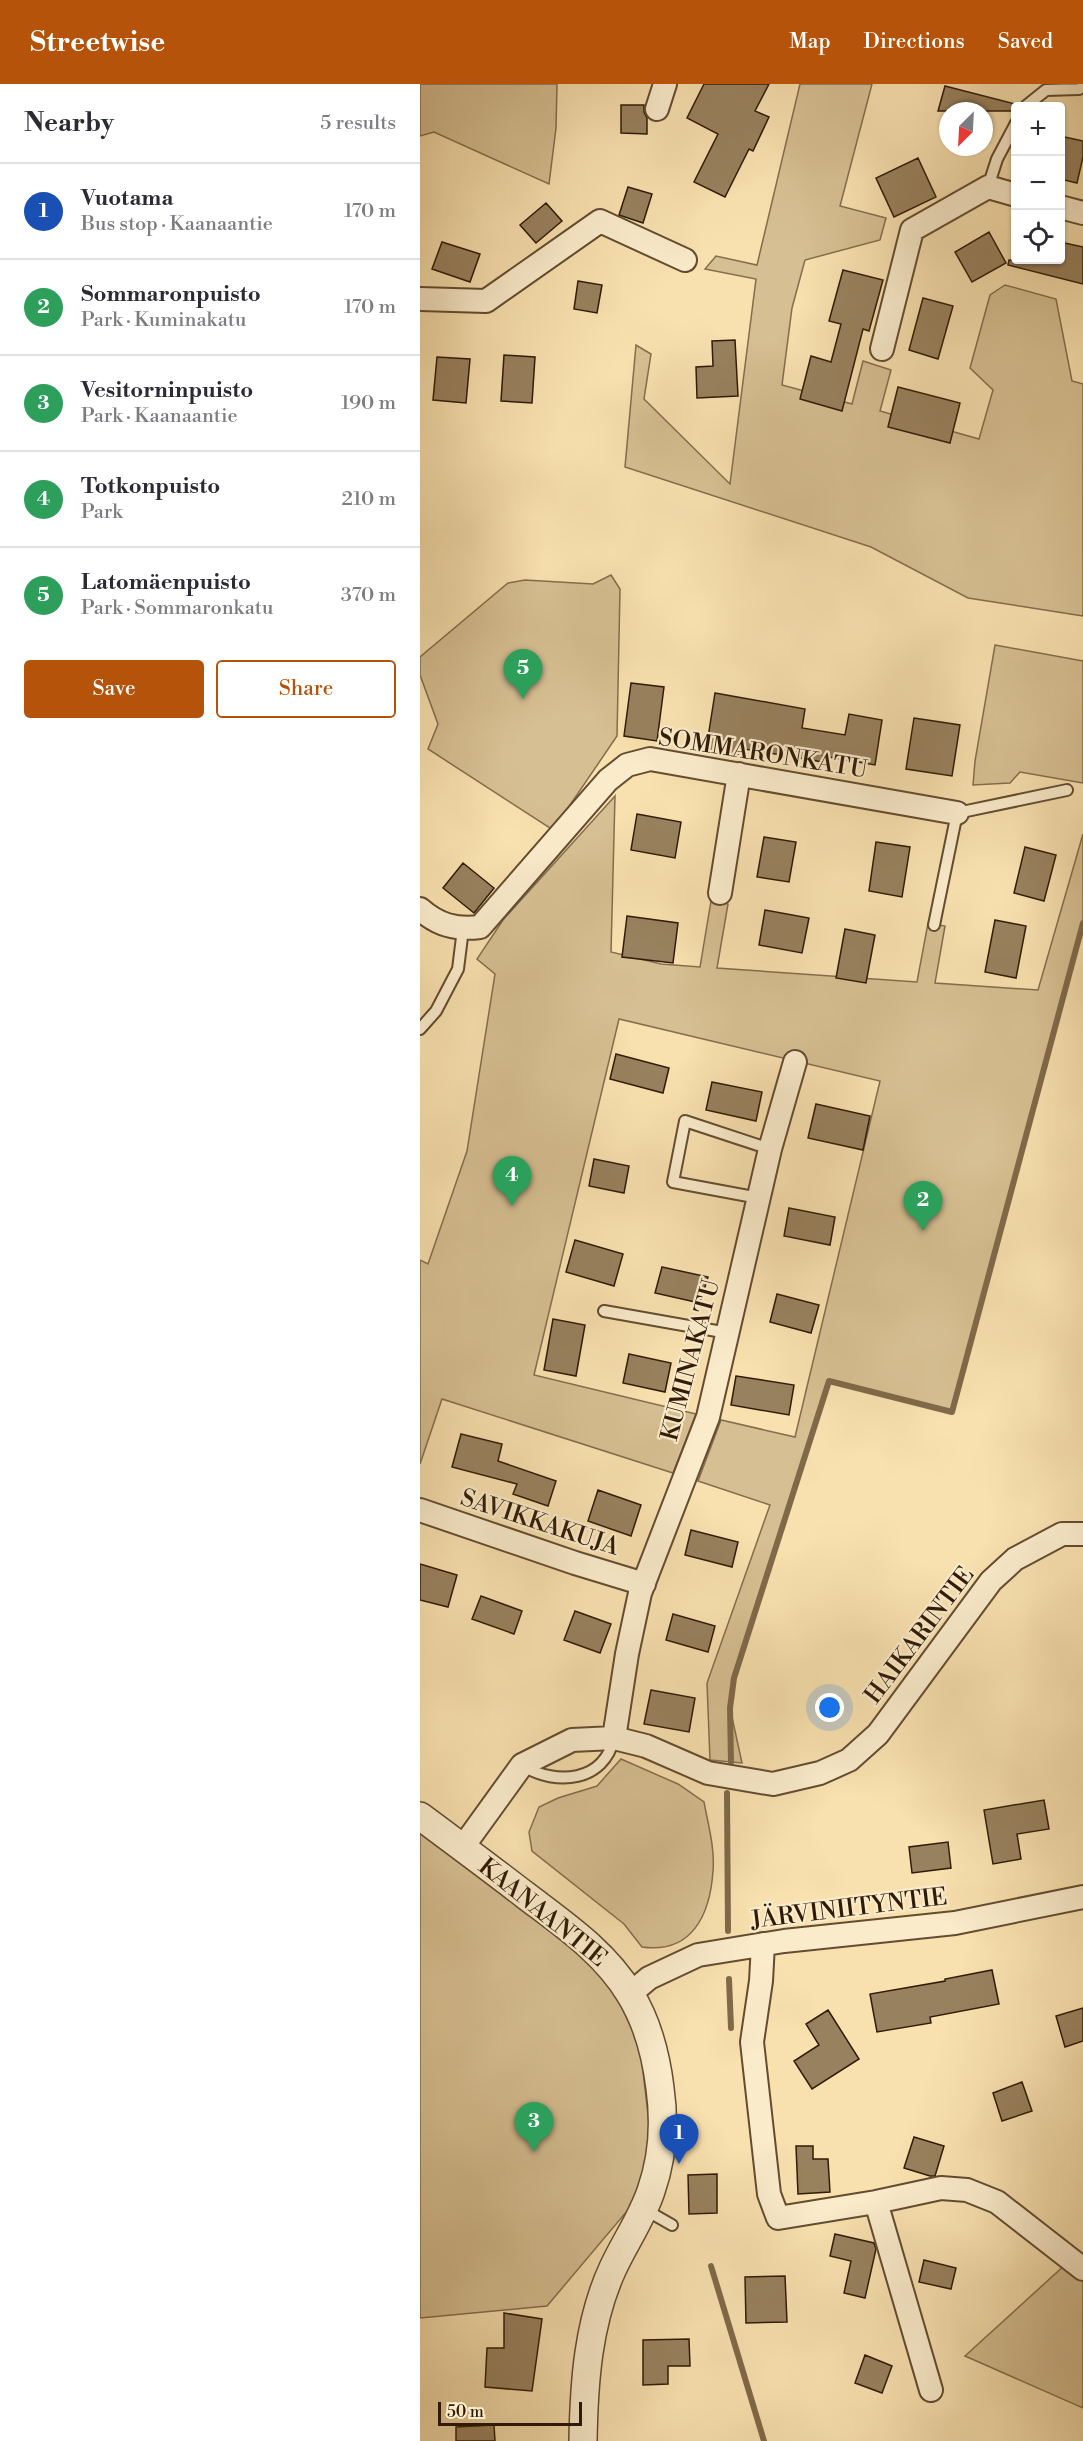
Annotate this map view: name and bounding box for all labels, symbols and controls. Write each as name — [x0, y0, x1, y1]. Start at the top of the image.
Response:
text: Streetwise — [30, 25, 165, 60]
text: Map — [789, 29, 831, 55]
text: Directions — [864, 29, 965, 55]
text: Saved — [998, 29, 1053, 55]
north arrow — [939, 102, 993, 156]
map controls — [1011, 102, 1065, 264]
button: + — [1011, 102, 1065, 156]
text: Nearby — [24, 107, 114, 139]
text: 5 results — [320, 111, 396, 136]
button: − — [1011, 156, 1065, 210]
text: Vuotama — [81, 185, 173, 212]
text: 1 — [39, 199, 48, 224]
text: 170 m — [344, 199, 396, 224]
button: locate — [1011, 210, 1065, 264]
text: Bus stop · Kaanaantie — [81, 212, 273, 237]
text: Sommaronpuisto — [81, 281, 261, 308]
text: 2 — [37, 295, 50, 320]
text: 170 m — [344, 295, 396, 320]
text: Park · Kuminakatu — [81, 308, 246, 333]
text: Vesitorninpuisto — [81, 377, 253, 404]
text: 3 — [37, 391, 50, 416]
text: 190 m — [341, 391, 396, 416]
text: Park · Kaanaantie — [81, 404, 238, 429]
text: Totkonpuisto — [81, 473, 220, 500]
text: 4 — [37, 487, 50, 512]
text: 210 m — [341, 487, 396, 512]
text: Park — [81, 500, 123, 525]
text: Latomäenpuisto — [81, 569, 251, 596]
text: 5 — [37, 583, 50, 608]
text: 370 m — [341, 583, 396, 608]
text: Park · Sommaronkatu — [81, 596, 273, 621]
pin: 5 — [504, 650, 542, 699]
button: Save — [24, 660, 204, 718]
button: Share — [216, 660, 396, 718]
street label: SOMMARONKATU — [656, 723, 870, 785]
pin: 4 — [492, 1156, 532, 1206]
pin: 2 — [904, 1182, 942, 1231]
street label: KUMINAKATU — [655, 1276, 727, 1444]
street label: SAVIKKAKUJA — [457, 1483, 623, 1563]
street label: HAIKARINTIE — [858, 1561, 981, 1710]
your location — [815, 1693, 844, 1722]
street label: KAANAANTIE — [472, 1852, 613, 1974]
street label: JÄRVINIITYNTIE — [748, 1881, 949, 1936]
pin: 3 — [514, 2102, 554, 2152]
pin: 1 — [660, 2114, 698, 2164]
scale bar — [438, 2399, 582, 2426]
text: 50 m — [447, 2402, 484, 2422]

